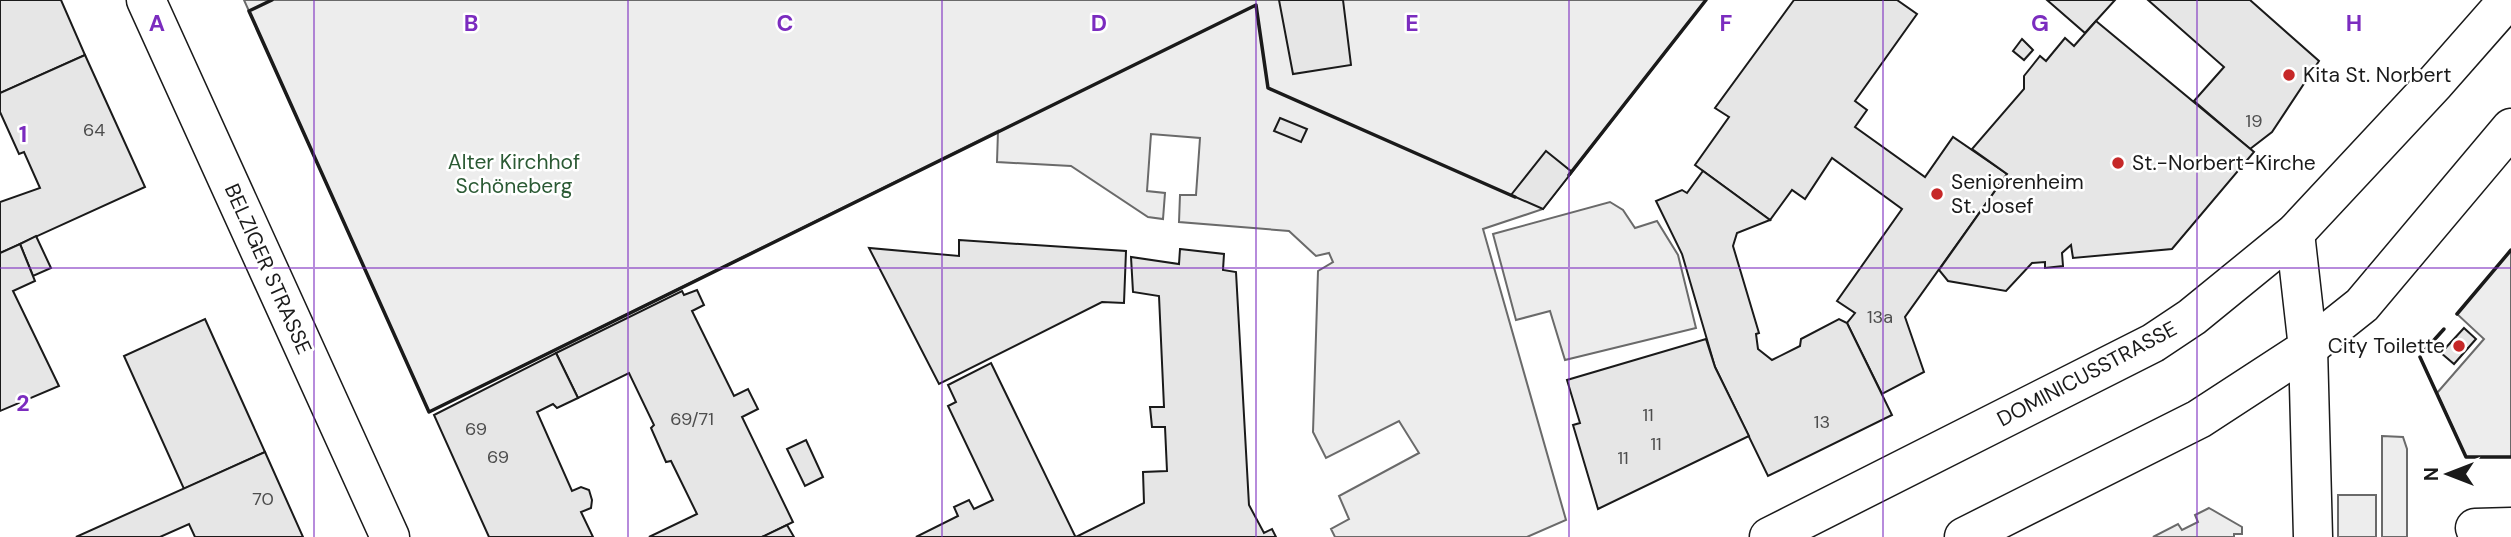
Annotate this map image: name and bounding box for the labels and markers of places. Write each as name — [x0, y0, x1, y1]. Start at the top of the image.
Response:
place label: Kita St. Norbert — [2303, 61, 2452, 89]
marker: Kita St. Norbert — [2281, 67, 2297, 83]
place label: St.-Norbert-Kirche — [2132, 149, 2316, 177]
marker: St.-Norbert-Kirche — [2110, 155, 2126, 171]
place label: Seniorenheim St. Josef — [1951, 168, 2084, 220]
marker: Seniorenheim St. Josef — [1929, 186, 1945, 202]
place label: City Toilette — [2328, 332, 2445, 360]
marker: City Toilette — [2451, 338, 2467, 354]

